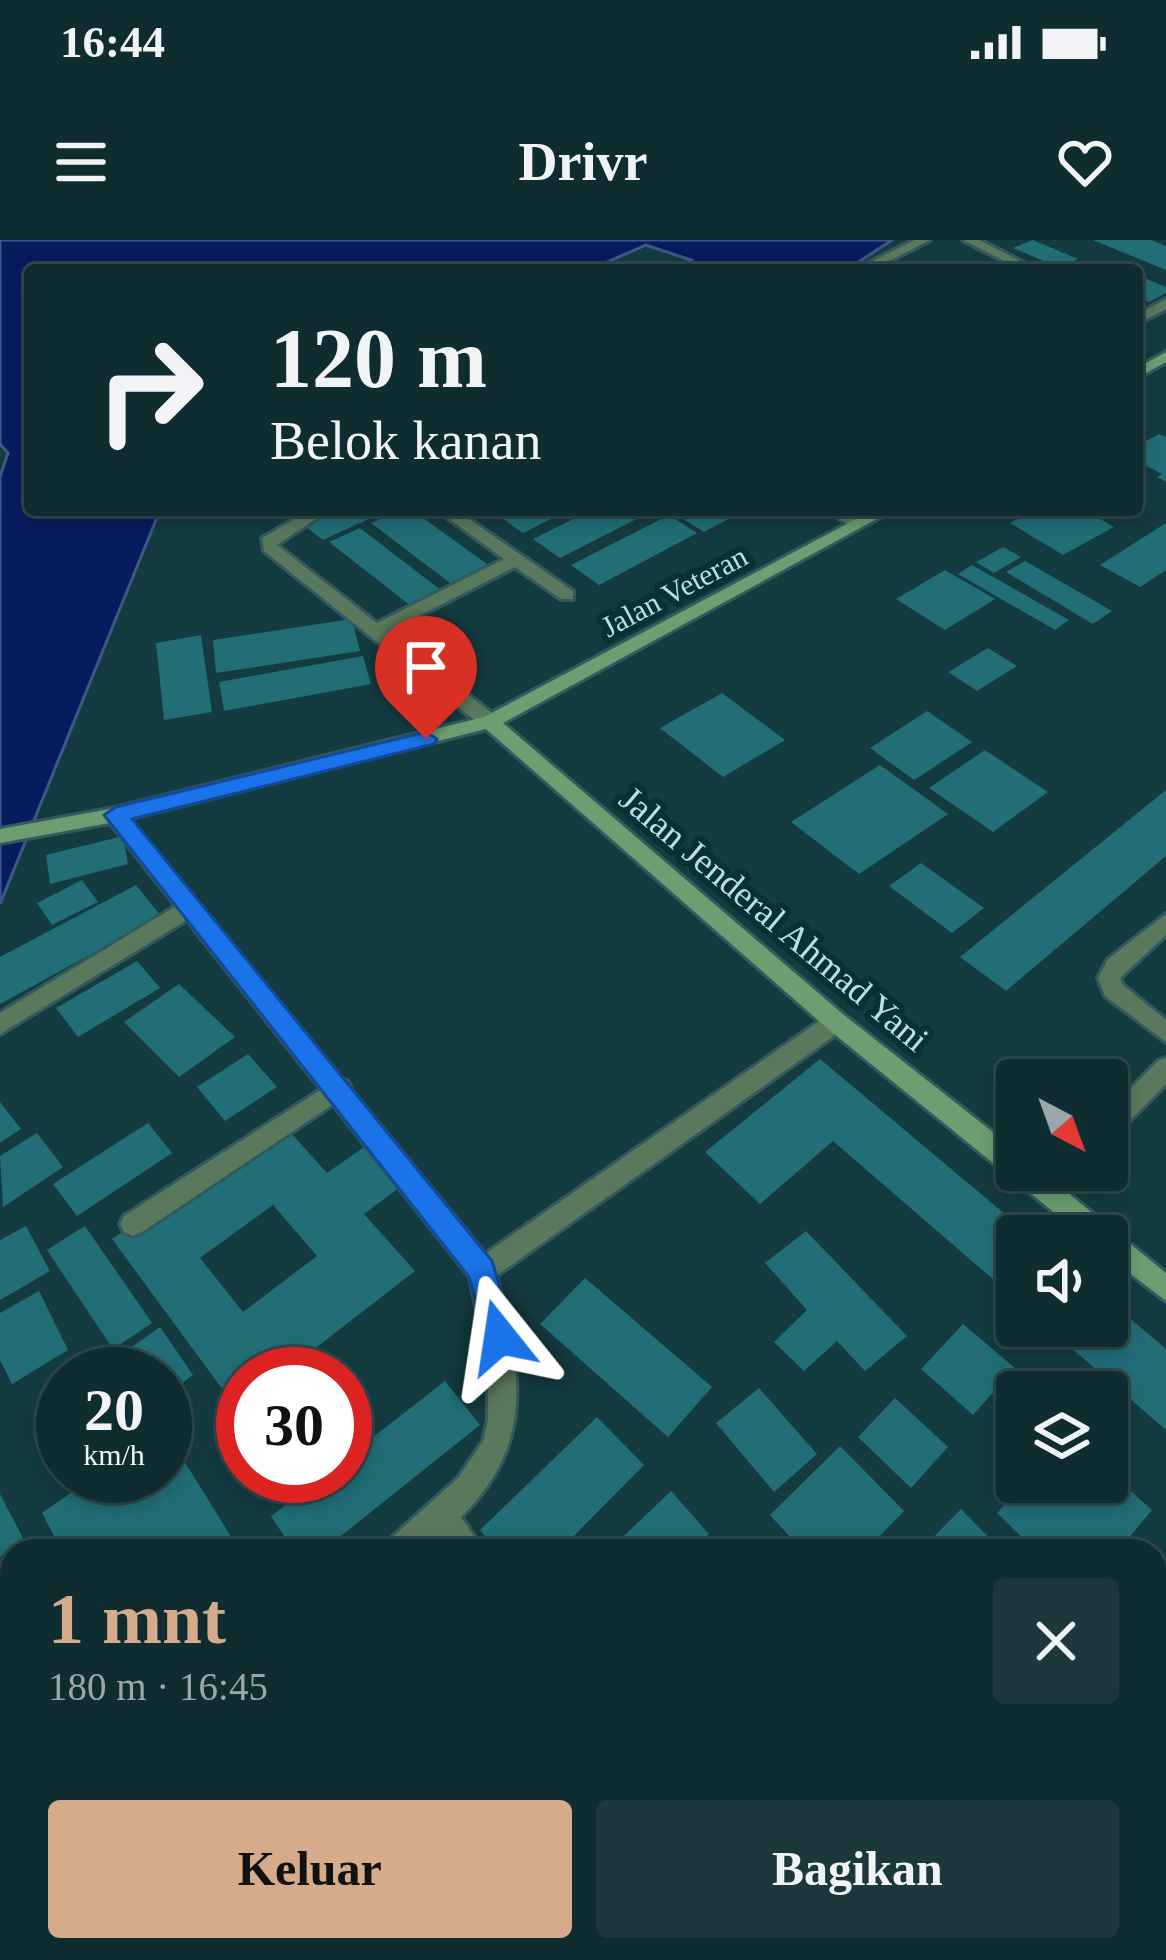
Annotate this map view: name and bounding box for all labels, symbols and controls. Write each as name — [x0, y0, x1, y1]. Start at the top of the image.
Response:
text: 16:44 — [60, 17, 165, 67]
icon: menu — [48, 129, 114, 195]
icon: heart — [1052, 129, 1118, 195]
text: Drivr — [519, 132, 647, 192]
icon: right — [72, 312, 228, 468]
text: 120 m — [270, 312, 487, 405]
text: Belok kanan — [270, 411, 541, 471]
street label: Jalan Veteran — [596, 539, 752, 643]
pin — [375, 616, 477, 739]
icon: arrive — [393, 634, 459, 700]
street label: Jalan Jenderal Ahmad Yani — [612, 778, 936, 1060]
north arrow — [996, 1059, 1128, 1191]
map controls — [996, 1059, 1128, 1503]
button: sound — [996, 1215, 1128, 1347]
position arrow — [437, 1274, 563, 1400]
speed limit sign: 30 — [216, 1347, 372, 1503]
button: layers — [996, 1371, 1128, 1503]
text: 20 — [84, 1377, 144, 1443]
text: km/h — [83, 1438, 145, 1471]
button: close — [993, 1578, 1119, 1704]
text: 1 mnt — [48, 1579, 226, 1659]
text: 180 m · 16:45 — [48, 1665, 268, 1708]
button: Keluar — [48, 1800, 572, 1938]
button: Bagikan — [596, 1800, 1119, 1938]

